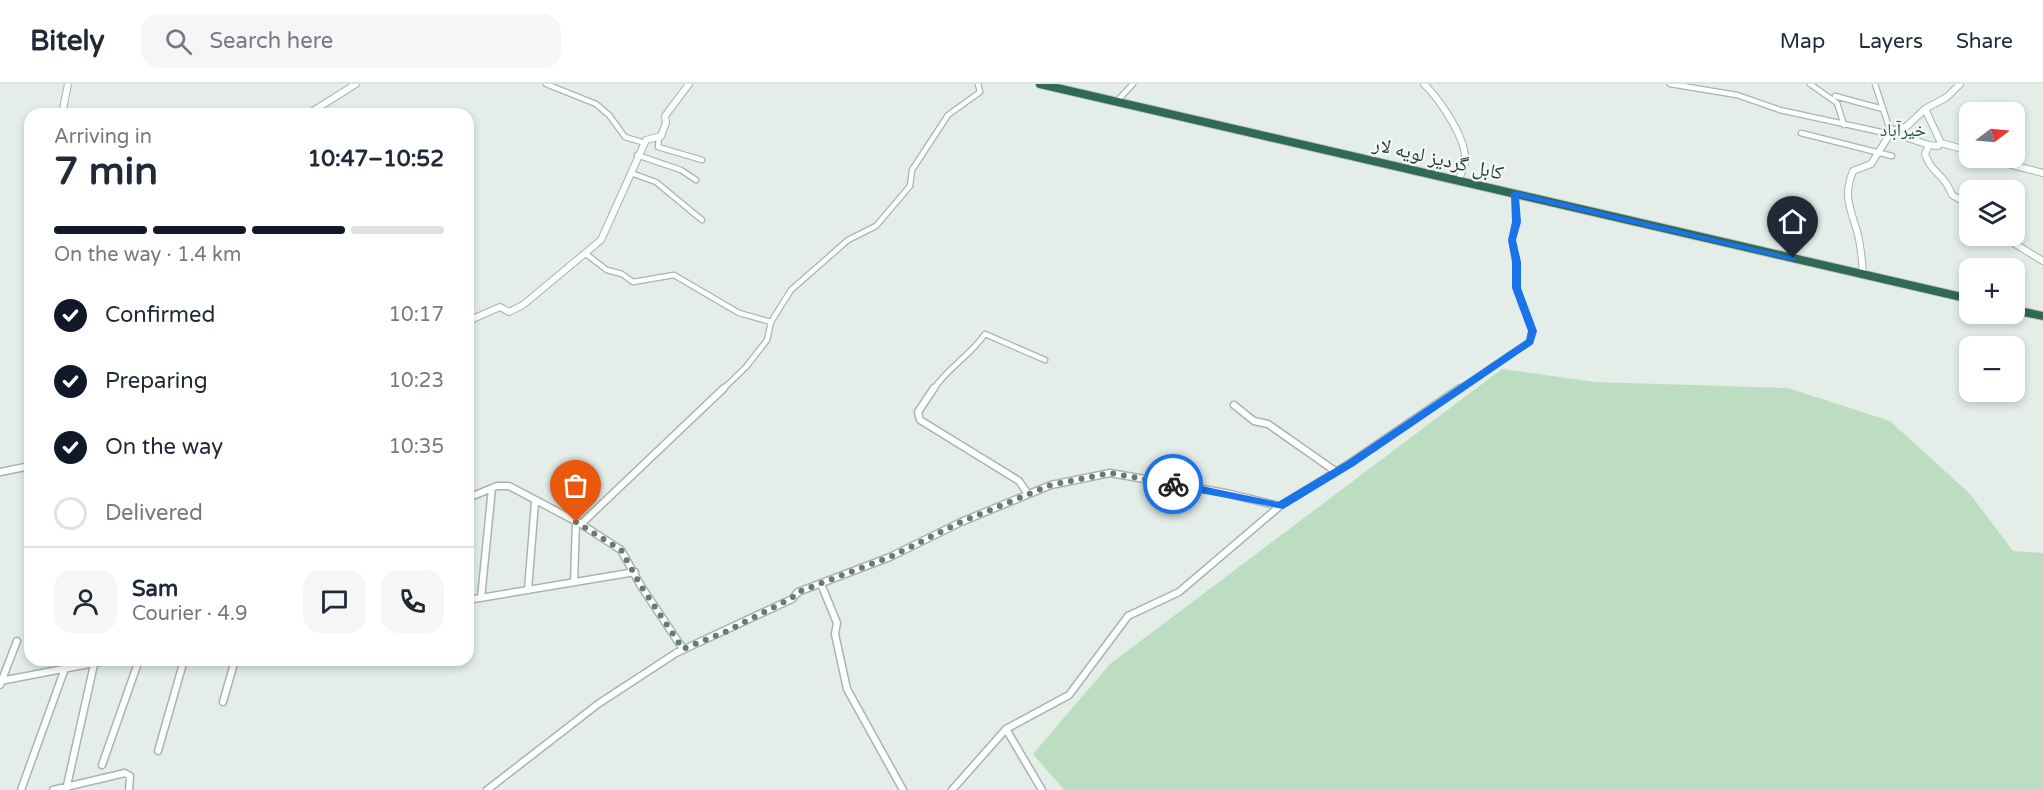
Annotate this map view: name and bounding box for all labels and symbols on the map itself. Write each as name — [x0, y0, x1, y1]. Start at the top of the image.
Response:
north arrow — [1959, 102, 2025, 168]
district label: خیرآباد — [1880, 119, 1926, 141]
street label: کابل گردیز لویه لار — [1369, 132, 1506, 186]
pin — [1767, 196, 1818, 258]
courier — [1143, 454, 1203, 514]
pin — [550, 460, 601, 522]

